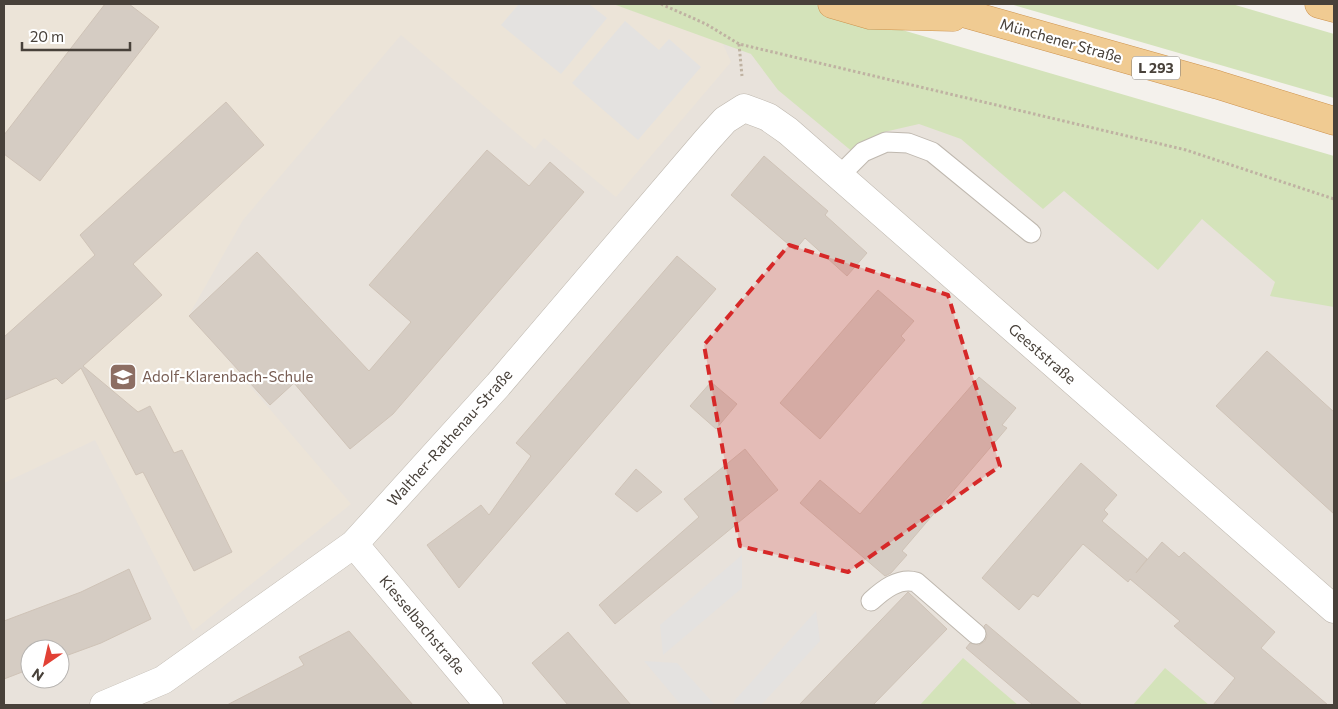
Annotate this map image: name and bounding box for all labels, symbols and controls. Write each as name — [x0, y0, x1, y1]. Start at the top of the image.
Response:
street label: Münchener Straße — [998, 14, 1124, 66]
scale bar — [22, 20, 130, 52]
text: 20 m — [30, 27, 64, 45]
road number: L 293 — [1132, 56, 1180, 80]
street label: Geeststraße — [1005, 319, 1080, 387]
school or university icon: Adolf-Klarenbach-Schule — [108, 362, 138, 392]
street label: Walther-Rathenau-Straße — [383, 365, 516, 510]
place label: Adolf-Klarenbach-Schule — [142, 367, 313, 385]
street label: Kiesselbachstraße — [376, 571, 469, 678]
north arrow — [20, 639, 70, 689]
text: N — [28, 665, 47, 685]

